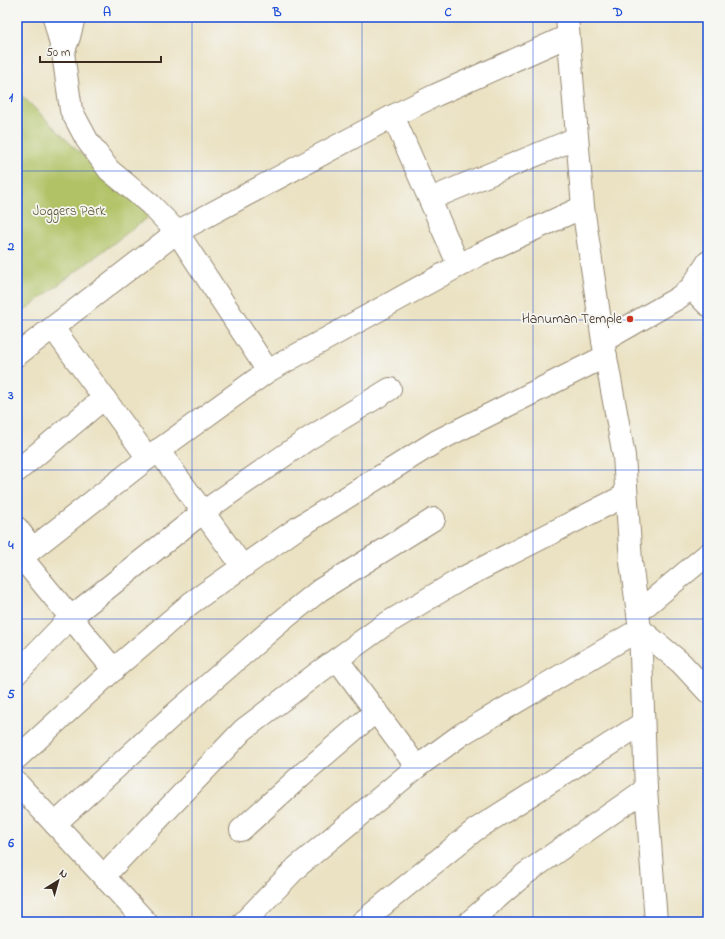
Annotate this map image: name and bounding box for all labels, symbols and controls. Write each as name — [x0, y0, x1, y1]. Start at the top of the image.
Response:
text: A — [103, 3, 111, 22]
text: B — [272, 3, 282, 22]
text: C — [444, 3, 452, 22]
text: D — [612, 3, 623, 22]
scale bar — [40, 38, 161, 64]
text: 50 m — [46, 44, 70, 62]
text: 1 — [9, 88, 14, 107]
park label: Joggers Park — [32, 201, 106, 223]
text: 2 — [7, 237, 15, 256]
place label: Hanuman Temple — [522, 309, 623, 330]
marker: Hanuman Temple — [625, 314, 635, 324]
text: 3 — [7, 386, 14, 405]
text: 4 — [7, 536, 14, 555]
text: 5 — [7, 685, 15, 704]
text: 6 — [7, 834, 14, 853]
north arrow — [38, 861, 78, 901]
text: N — [56, 865, 71, 882]

